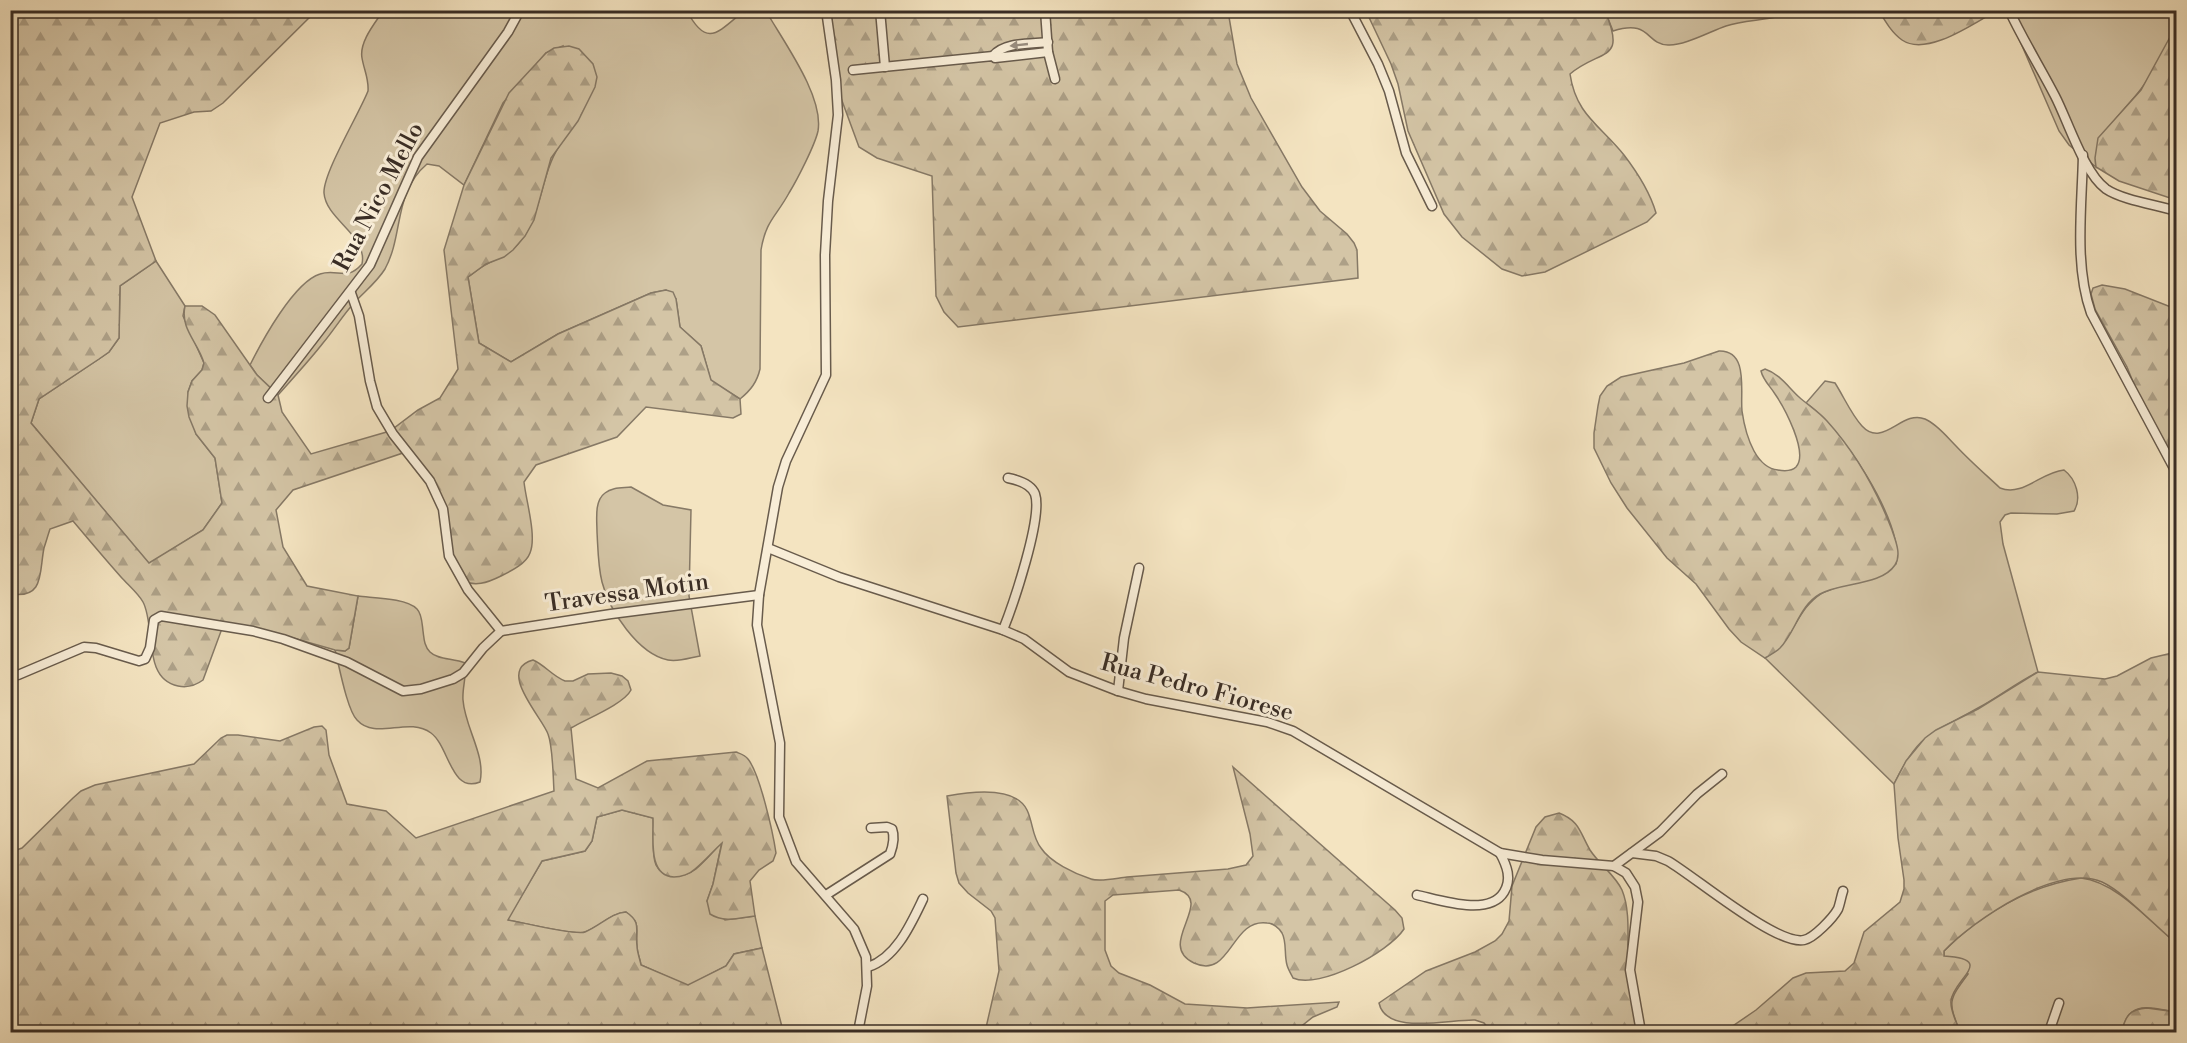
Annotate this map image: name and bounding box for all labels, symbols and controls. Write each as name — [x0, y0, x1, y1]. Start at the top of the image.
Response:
one-way arrow — [1009, 40, 1028, 50]
street label: Rua Nico Mello — [327, 117, 431, 277]
street label: Travessa Motin — [543, 567, 711, 619]
street label: Rua Pedro Fiorese — [1097, 648, 1297, 728]

